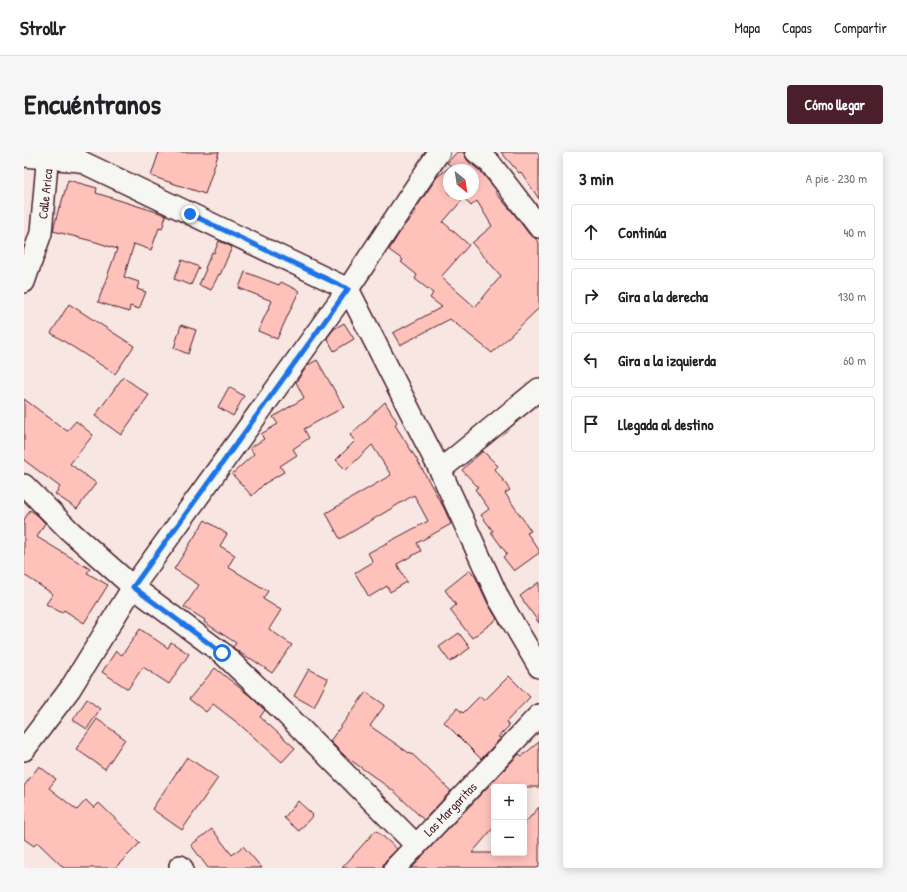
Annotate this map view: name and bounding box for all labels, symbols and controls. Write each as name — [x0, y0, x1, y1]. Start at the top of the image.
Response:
text: Strollr — [20, 15, 66, 41]
text: Mapa — [735, 18, 760, 37]
text: Capas — [782, 18, 812, 37]
text: Compartir — [834, 18, 887, 37]
text: Encuéntranos — [24, 85, 161, 123]
button: Cómo llegar — [787, 85, 883, 124]
north arrow — [443, 164, 479, 200]
text: 3 min — [579, 167, 614, 190]
street label: Calle Arica — [33, 168, 57, 220]
text: A pie · 230 m — [806, 169, 867, 187]
route end — [181, 205, 199, 223]
icon: ahead — [580, 221, 602, 243]
text: Continúa — [618, 222, 666, 243]
text: 40 m — [843, 223, 866, 241]
icon: right — [580, 285, 602, 307]
text: Gira a la derecha — [618, 286, 708, 307]
text: 130 m — [838, 287, 866, 305]
icon: left — [580, 349, 602, 371]
text: Gira a la izquierda — [618, 350, 716, 371]
text: 60 m — [843, 351, 866, 369]
icon: arrive — [580, 413, 602, 435]
text: Llegada al destino — [618, 414, 714, 435]
route start — [213, 644, 231, 662]
street label: Las Margaritas — [420, 778, 480, 840]
map controls — [491, 784, 527, 856]
button: + — [491, 784, 527, 820]
button: − — [491, 820, 527, 856]

